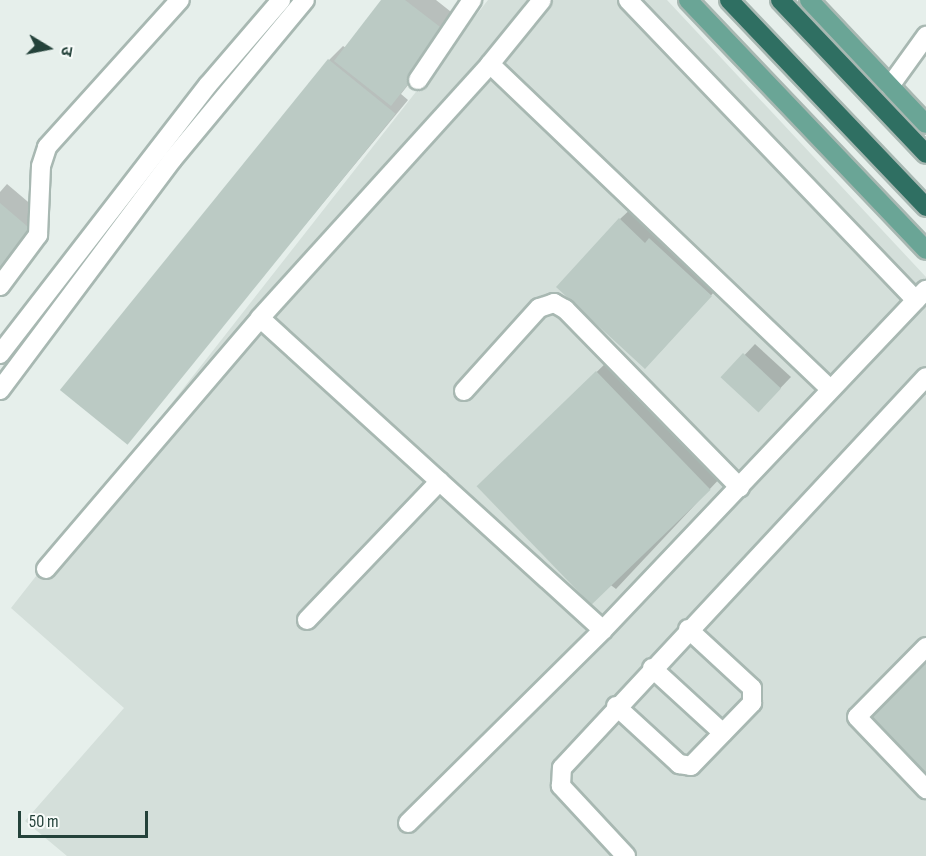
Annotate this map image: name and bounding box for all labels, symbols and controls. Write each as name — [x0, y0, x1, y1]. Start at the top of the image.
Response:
north arrow — [18, 18, 78, 78]
text: उ — [56, 45, 76, 57]
scale bar — [21, 799, 152, 837]
text: 50 m — [29, 811, 59, 832]

